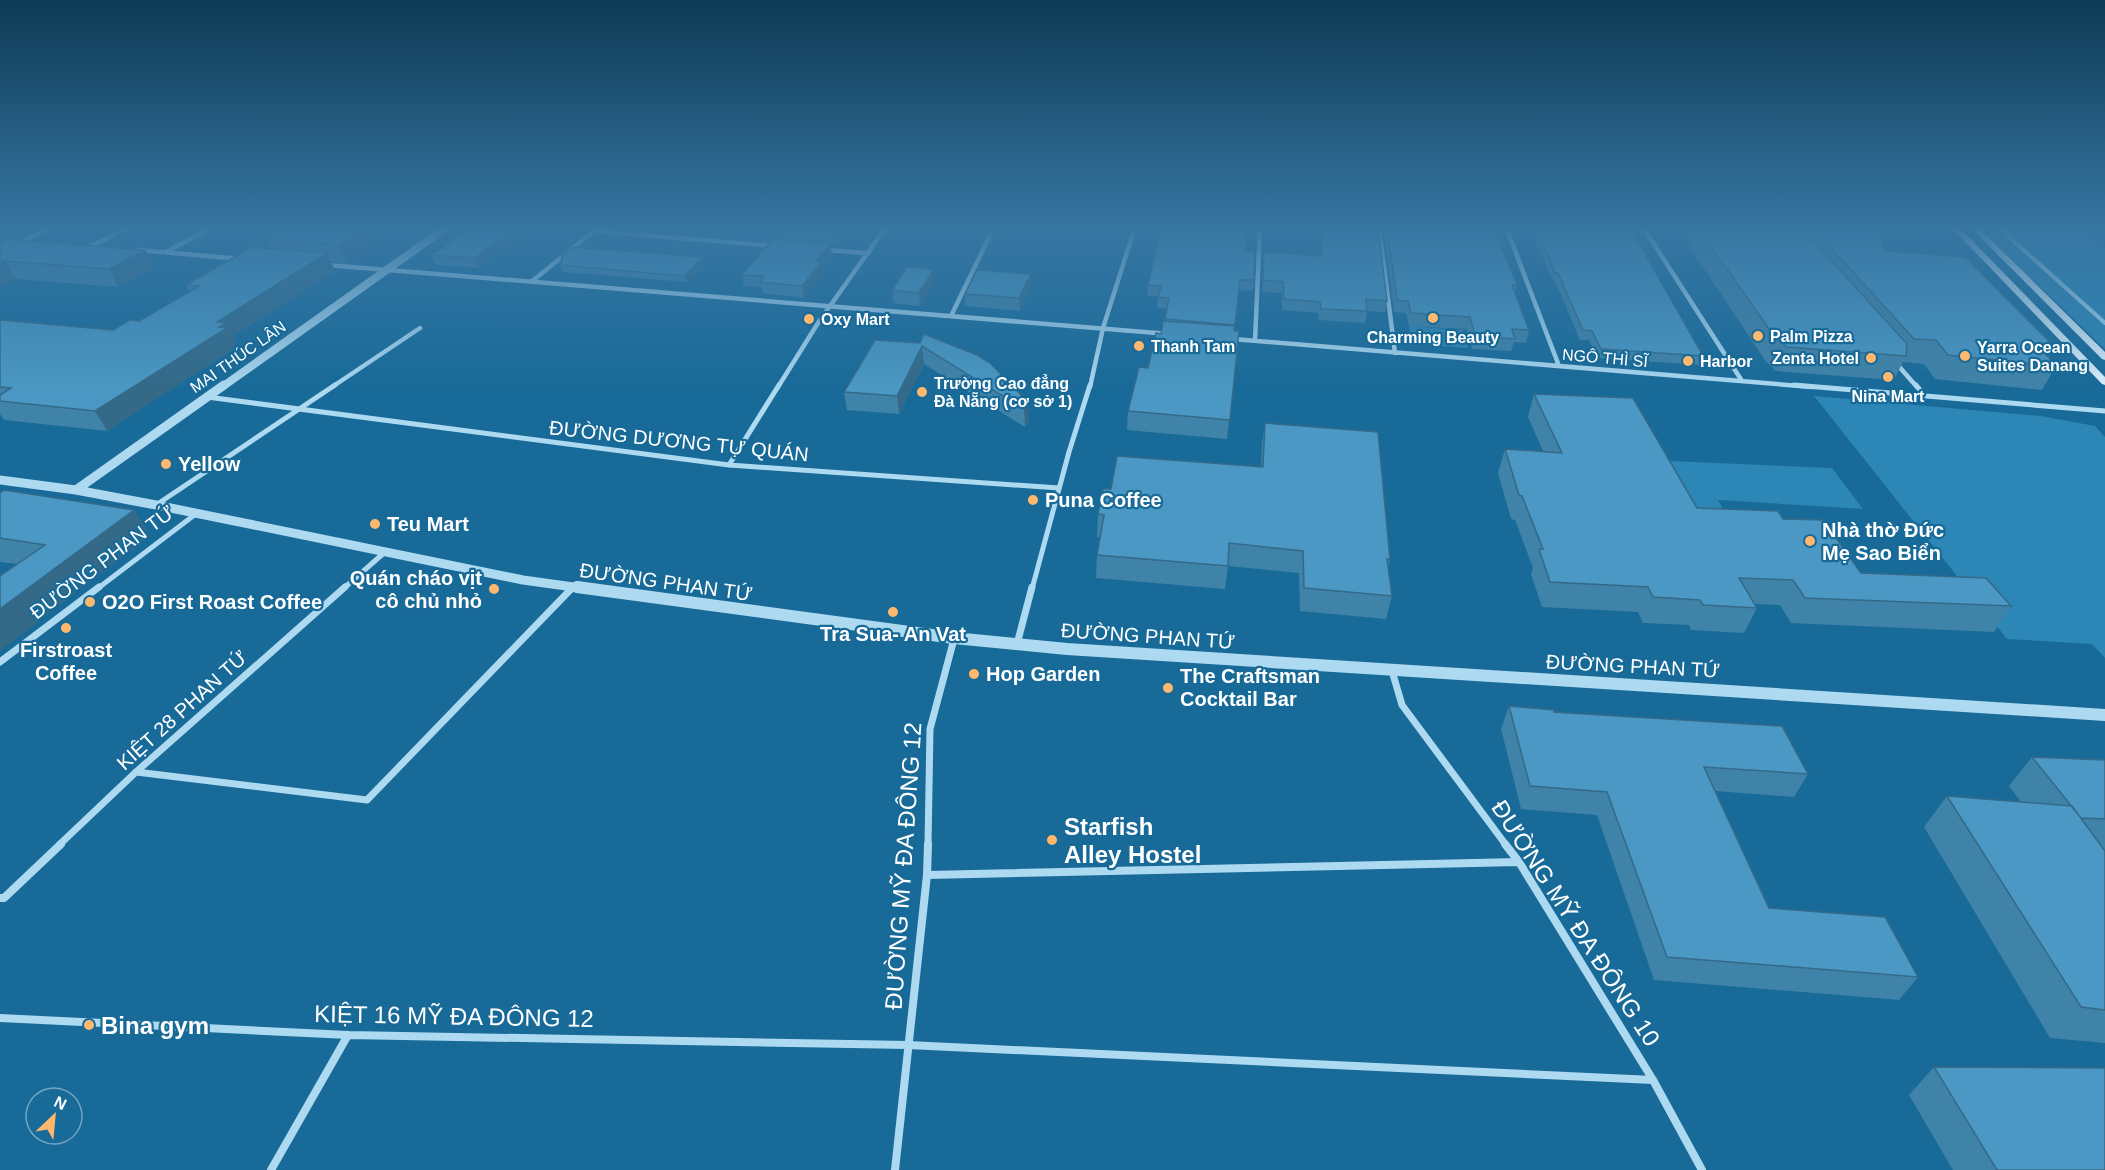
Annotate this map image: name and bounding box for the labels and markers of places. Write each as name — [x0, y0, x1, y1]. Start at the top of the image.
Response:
place label: Oxy Mart — [821, 311, 890, 328]
marker: Charming Beauty — [1426, 311, 1440, 325]
marker: Oxy Mart — [802, 312, 816, 326]
place label: Palm Pizza — [1770, 328, 1853, 345]
place label: Charming Beauty — [1367, 329, 1499, 346]
marker: Palm Pizza — [1751, 329, 1765, 343]
place label: Thanh Tam — [1151, 338, 1235, 355]
marker: Thanh Tam — [1132, 339, 1146, 353]
place label: Yarra Ocean Suites Danang — [1977, 339, 2088, 374]
marker: Yarra Ocean Suites Danang — [1958, 349, 1972, 363]
place label: Zenta Hotel — [1772, 350, 1859, 367]
marker: Zenta Hotel — [1864, 351, 1878, 365]
place label: Harbor — [1700, 353, 1752, 370]
marker: Harbor — [1681, 354, 1695, 368]
marker: Nina Mart — [1881, 370, 1895, 384]
place label: Trường Cao đẳng Đà Nẵng (cơ sở 1) — [934, 374, 1072, 410]
marker: Trường Cao đẳng Đà Nẵng (cơ sở 1) — [915, 385, 929, 399]
place label: Nina Mart — [1852, 388, 1925, 405]
place label: Yellow — [178, 453, 241, 475]
marker: Yellow — [159, 457, 173, 471]
place label: Puna Coffee — [1045, 489, 1162, 511]
marker: Puna Coffee — [1026, 493, 1040, 507]
place label: Teu Mart — [387, 513, 469, 535]
marker: Teu Mart — [368, 517, 382, 531]
place label: Nhà thờ Đức Mẹ Sao Biển — [1822, 519, 1944, 564]
marker: Nhà thờ Đức Mẹ Sao Biển — [1803, 534, 1817, 548]
place label: Quán cháo vịt cô chủ nhỏ — [350, 567, 482, 612]
marker: Quán cháo vịt cô chủ nhỏ — [487, 582, 501, 596]
place label: O2O First Roast Coffee — [102, 591, 322, 613]
marker: O2O First Roast Coffee — [83, 595, 97, 609]
marker: Tra Sua- An Vat — [886, 605, 900, 619]
marker: Firstroast Coffee — [59, 621, 73, 635]
place label: Tra Sua- An Vat — [820, 623, 966, 645]
place label: Firstroast Coffee — [20, 639, 112, 684]
place label: Hop Garden — [986, 663, 1100, 685]
place label: The Craftsman Cocktail Bar — [1180, 665, 1320, 710]
marker: Hop Garden — [967, 667, 981, 681]
marker: The Craftsman Cocktail Bar — [1161, 681, 1175, 695]
place label: Starfish Alley Hostel — [1064, 813, 1201, 868]
marker: Starfish Alley Hostel — [1045, 833, 1059, 847]
place label: Bina gym — [101, 1012, 209, 1039]
marker: Bina gym — [82, 1018, 96, 1032]

